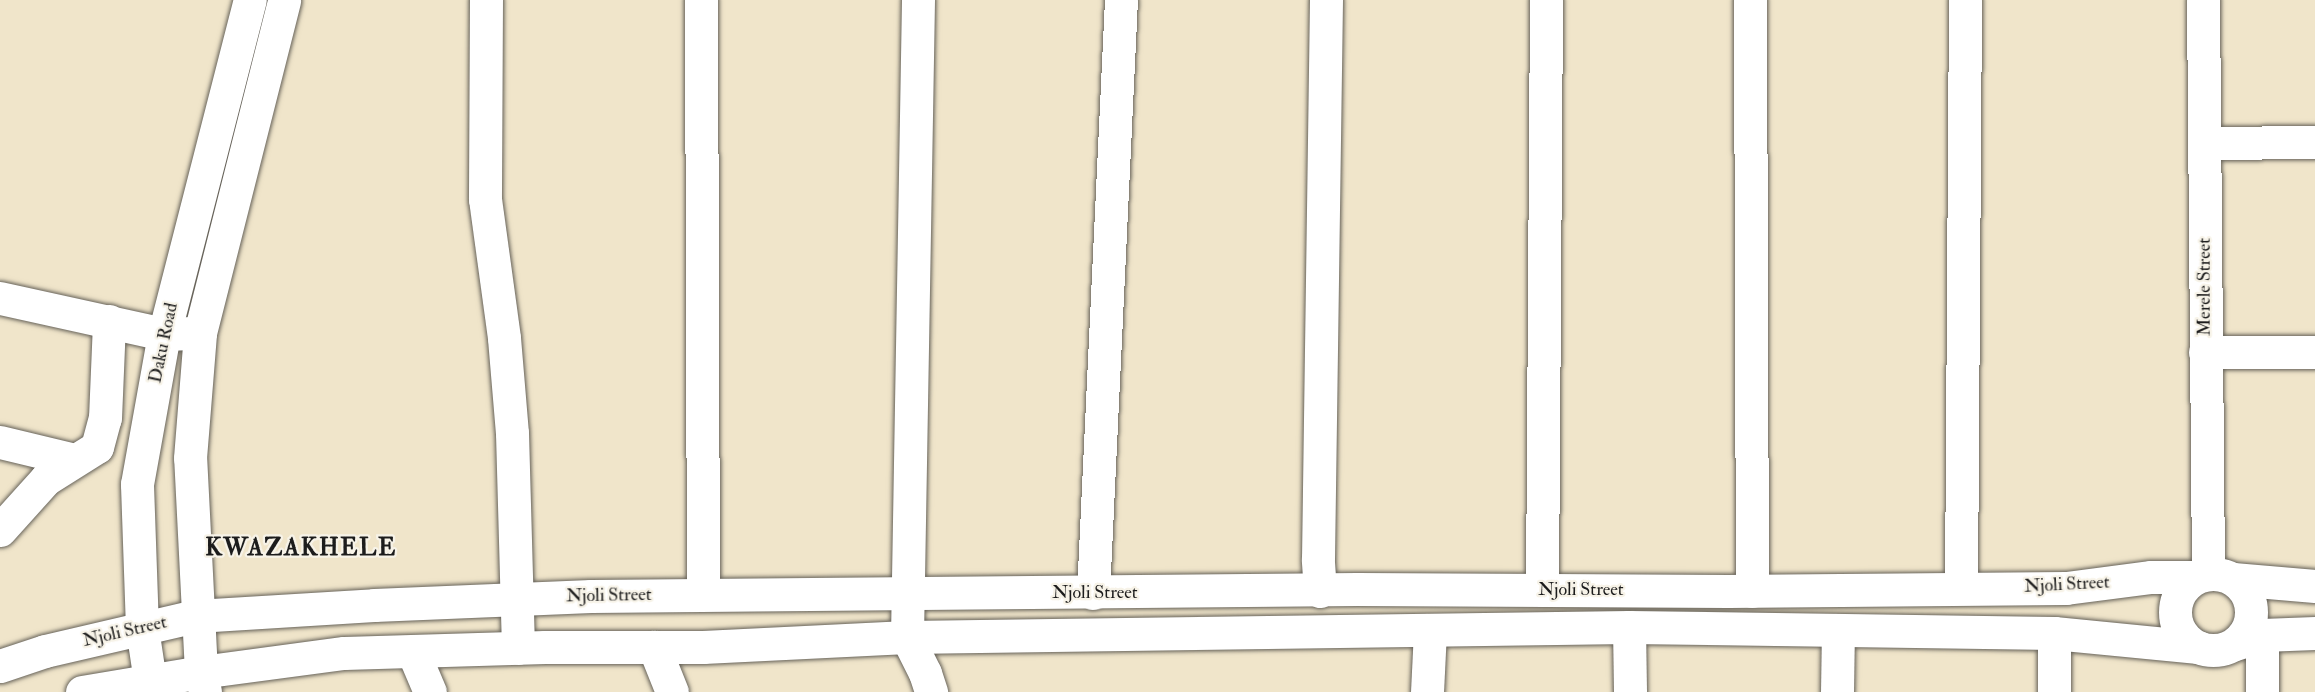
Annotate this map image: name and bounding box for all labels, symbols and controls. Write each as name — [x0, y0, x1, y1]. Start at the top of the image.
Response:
street label: Merele Street — [2194, 238, 2216, 336]
street label: Daku Road — [145, 301, 183, 385]
district label: KWAZAKHELE — [205, 534, 397, 562]
street label: Njoli Street — [2024, 572, 2110, 598]
street label: Njoli Street — [1538, 579, 1624, 601]
street label: Njoli Street — [1052, 582, 1138, 604]
street label: Njoli Street — [566, 584, 652, 608]
street label: Njoli Street — [81, 612, 169, 652]

